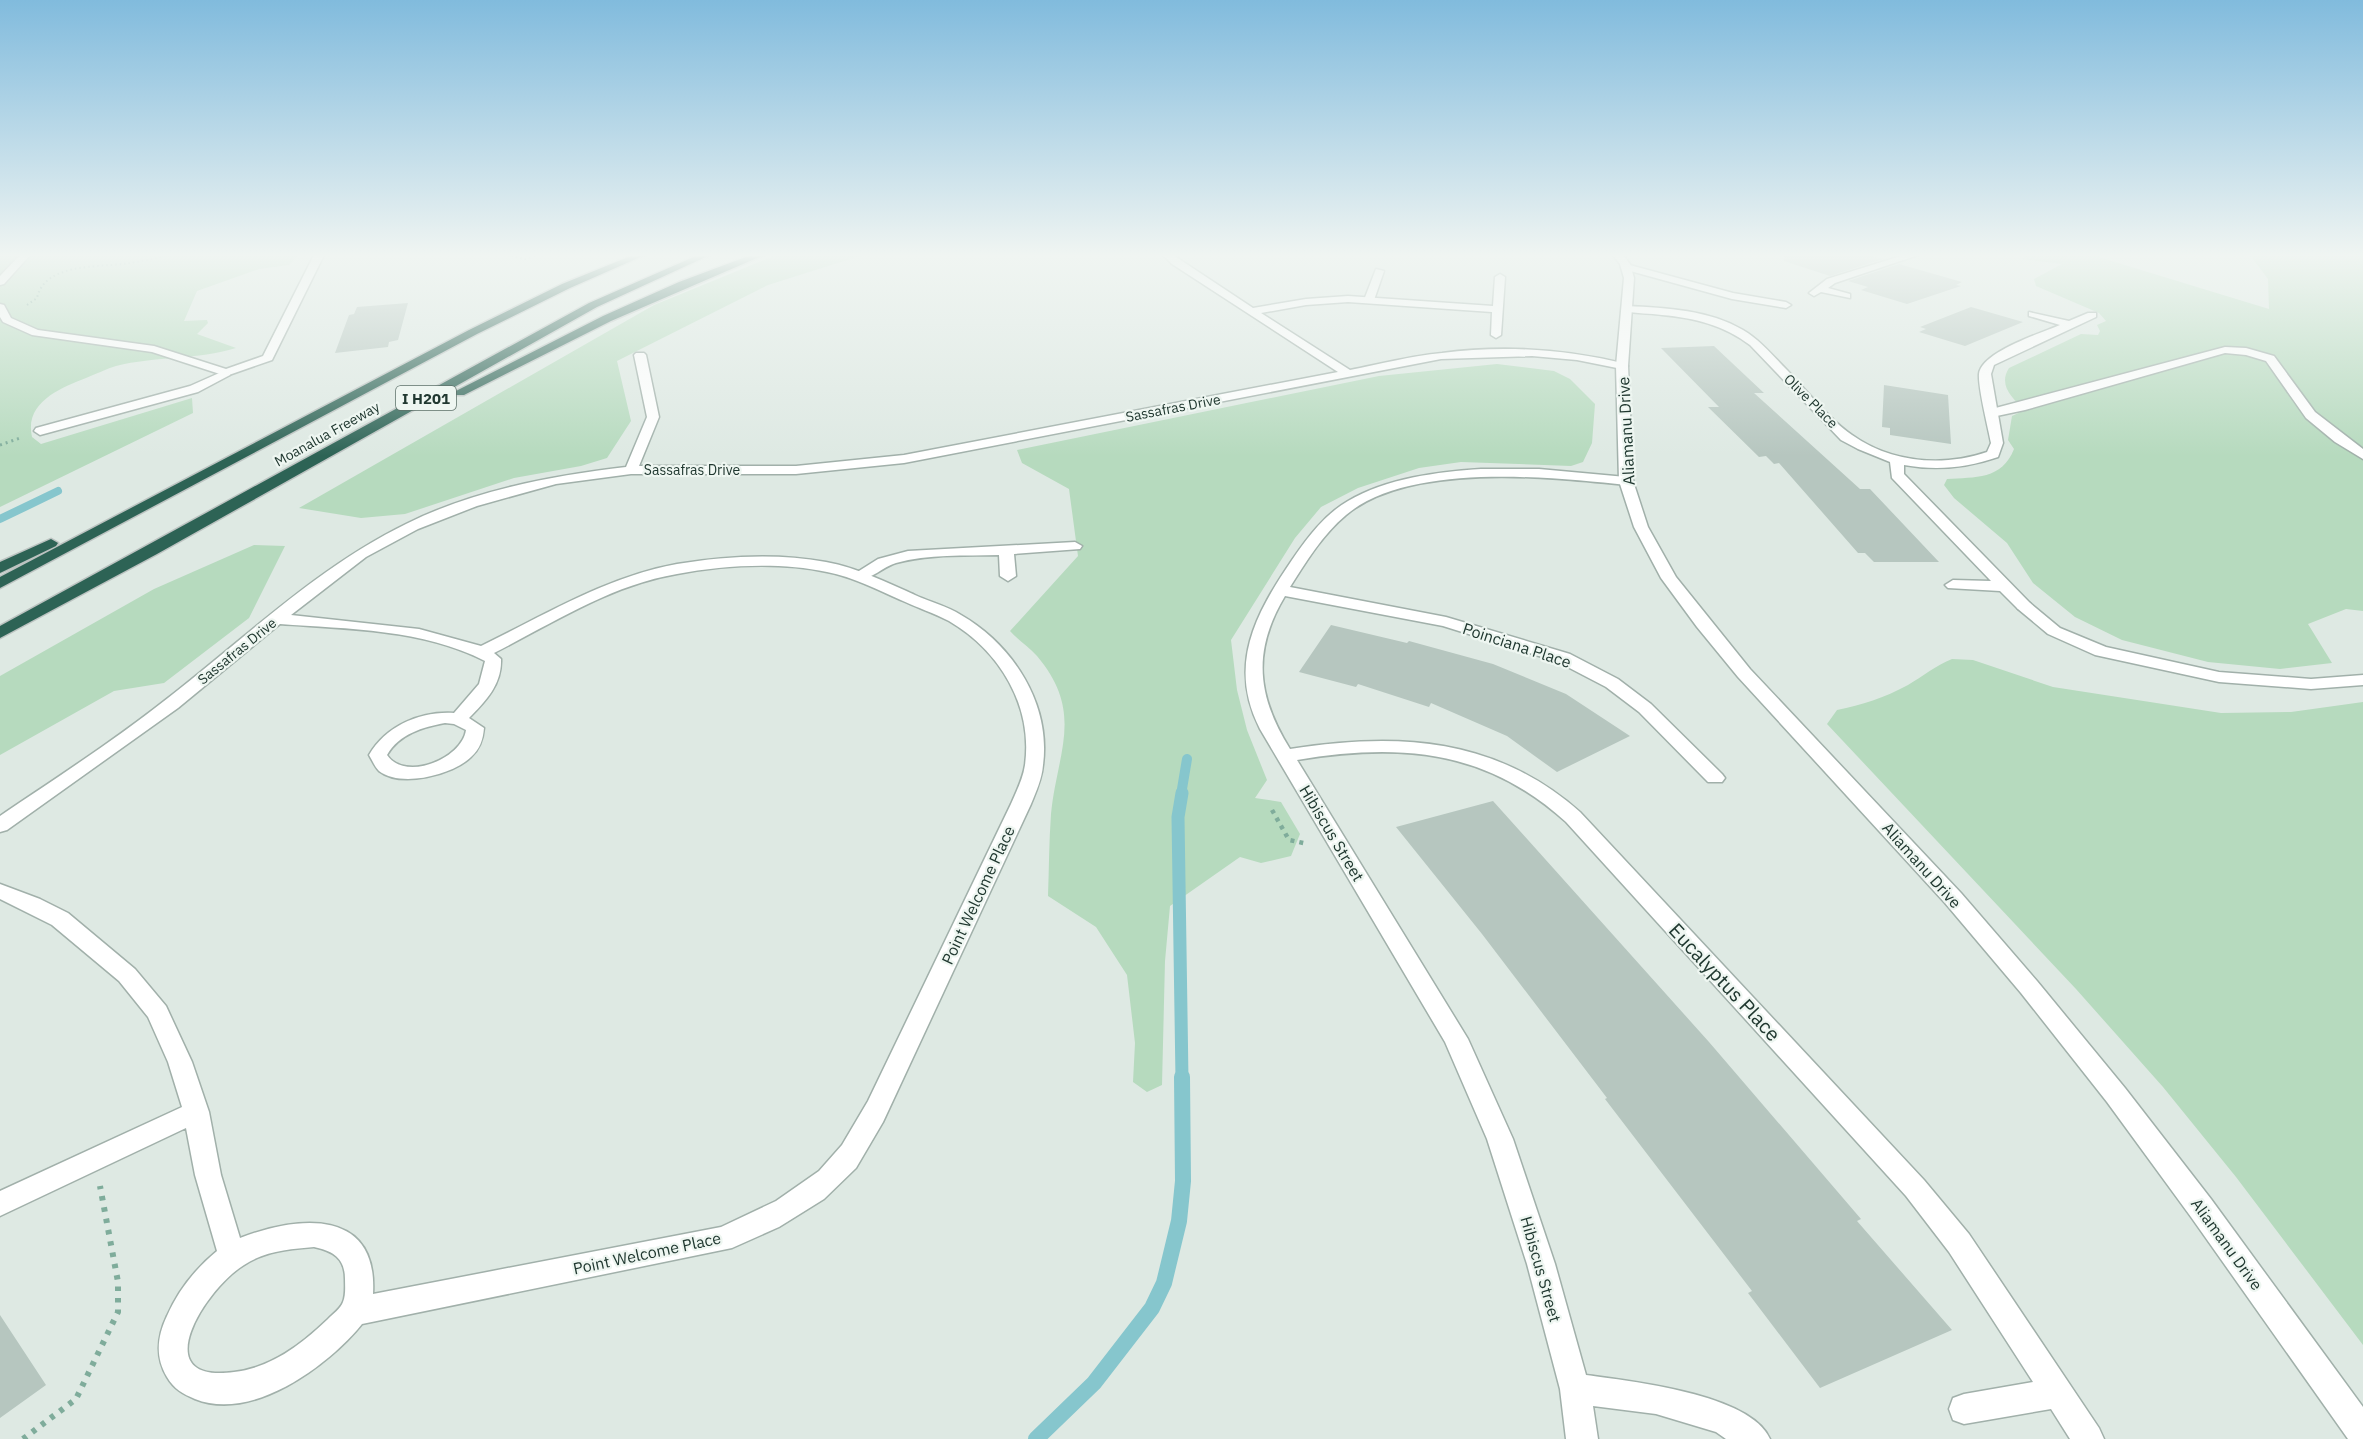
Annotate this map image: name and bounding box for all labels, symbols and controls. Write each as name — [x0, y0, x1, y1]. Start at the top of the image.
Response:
street label: Olive Place — [1780, 370, 1842, 432]
street label: Aliamanu Drive — [1613, 376, 1639, 486]
road number: I H201 — [396, 386, 456, 410]
street label: Sassafras Drive — [1124, 390, 1222, 426]
street label: Moanalua Freeway — [271, 398, 383, 470]
street label: Sassafras Drive — [644, 461, 740, 479]
street label: Sassafras Drive — [194, 613, 280, 688]
street label: Poinciana Place — [1460, 618, 1574, 672]
street label: Hibiscus Street — [1295, 781, 1369, 885]
street label: Aliamanu Drive — [1878, 818, 1966, 912]
street label: Point Welcome Place — [937, 822, 1019, 968]
street label: Eucalyptus Place — [1663, 917, 1787, 1047]
street label: Aliamanu Drive — [2187, 1194, 2267, 1294]
street label: Hibiscus Street — [1516, 1214, 1566, 1324]
street label: Point Welcome Place — [571, 1228, 723, 1278]

